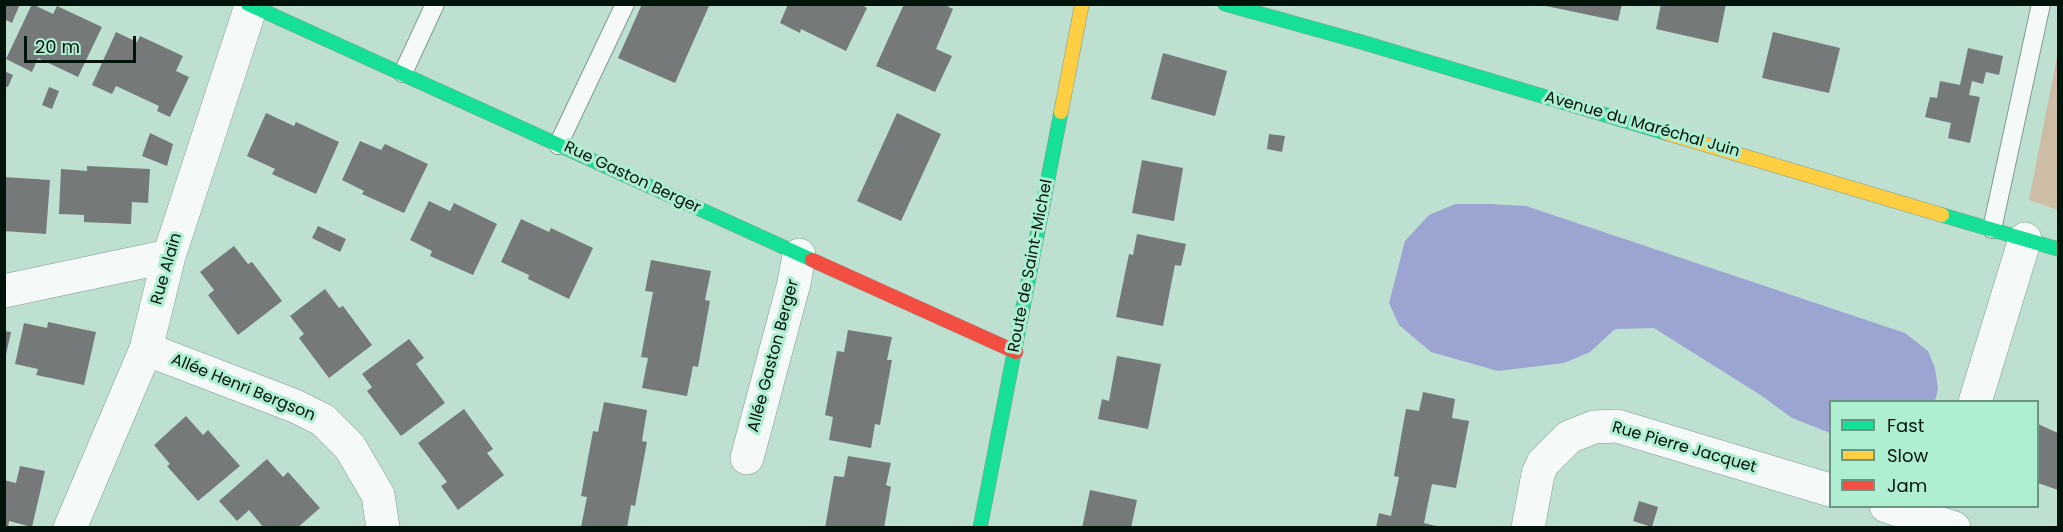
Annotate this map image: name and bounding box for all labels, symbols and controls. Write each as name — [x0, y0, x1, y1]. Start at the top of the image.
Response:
scale bar — [27, 24, 140, 62]
text: 20 m — [35, 34, 80, 59]
street label: Avenue du Maréchal Juin — [1542, 88, 1742, 162]
street label: Rue Gaston Berger — [561, 138, 703, 218]
street label: Route de Saint-Michel — [1005, 178, 1057, 354]
street label: Rue Alain — [148, 231, 186, 307]
street label: Allée Gaston Berger — [744, 278, 804, 434]
street label: Allée Henri Bergson — [168, 350, 318, 426]
legend — [1829, 400, 2039, 508]
text: Fast — [1887, 413, 1924, 438]
street label: Rue Pierre Jacquet — [1610, 418, 1758, 478]
text: Slow — [1887, 443, 1928, 468]
text: Jam — [1887, 473, 1927, 498]

